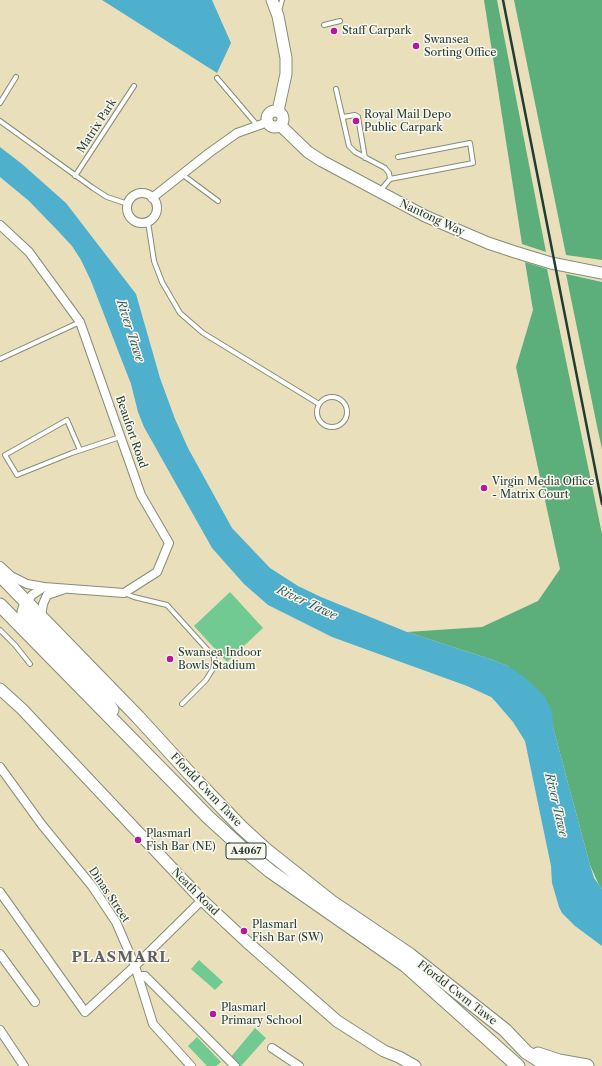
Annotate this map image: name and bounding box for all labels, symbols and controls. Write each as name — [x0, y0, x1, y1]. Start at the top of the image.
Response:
place label: Staff Carpark — [342, 24, 411, 38]
marker: Staff Carpark — [329, 26, 339, 36]
place label: Swansea Sorting Office — [424, 33, 496, 59]
marker: Swansea Sorting Office — [411, 41, 421, 51]
street label: Matrix Park — [75, 96, 119, 156]
place label: Royal Mail Depo Public Carpark — [364, 108, 451, 134]
marker: Royal Mail Depo Public Carpark — [351, 116, 361, 126]
street label: Nantong Way — [397, 197, 467, 239]
water label: River Tawe — [113, 298, 147, 364]
street label: Beaufort Road — [112, 394, 150, 470]
place label: Virgin Media Office - Matrix Court — [492, 475, 594, 501]
marker: Virgin Media Office - Matrix Court — [479, 483, 489, 493]
water label: River Tawe — [275, 583, 339, 623]
place label: Swansea Indoor Bowls Stadium — [178, 646, 261, 672]
marker: Swansea Indoor Bowls Stadium — [165, 654, 175, 664]
street label: Ffordd Cwm Tawe — [168, 751, 244, 829]
water label: River Tawe — [542, 772, 570, 838]
place label: Plasmarl Fish Bar (NE) — [146, 827, 215, 853]
marker: Plasmarl Fish Bar (NE) — [133, 835, 143, 845]
road number: A4067 — [226, 843, 266, 859]
street label: Dinas Street — [86, 865, 132, 925]
street label: Neath Road — [169, 866, 221, 918]
place label: Plasmarl Fish Bar (SW) — [252, 918, 323, 944]
marker: Plasmarl Fish Bar (SW) — [239, 926, 249, 936]
district label: PLASMARL — [71, 949, 171, 967]
street label: Ffordd Cwm Tawe — [415, 958, 499, 1028]
place label: Plasmarl Primary School — [221, 1001, 302, 1027]
marker: Plasmarl Primary School — [208, 1009, 218, 1019]

